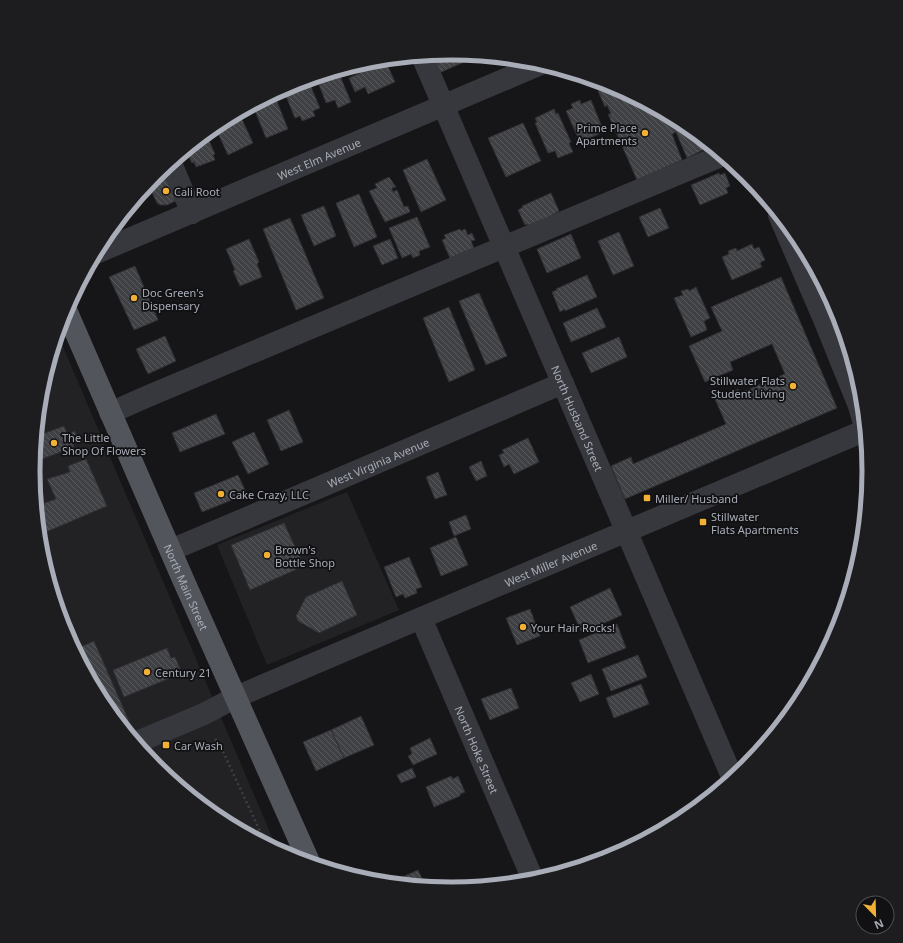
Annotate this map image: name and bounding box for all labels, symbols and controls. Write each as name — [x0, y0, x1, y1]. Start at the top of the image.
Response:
place label: Prime Place Apartments — [576, 120, 637, 148]
marker: Prime Place Apartments — [640, 128, 650, 138]
street label: West Elm Avenue — [275, 134, 363, 183]
place label: Cali Root — [174, 184, 220, 199]
marker: Cali Root — [161, 186, 171, 196]
place label: Doc Green's Dispensary — [142, 285, 204, 313]
marker: Doc Green's Dispensary — [129, 293, 139, 303]
street label: North Husband Street — [548, 363, 607, 473]
place label: Stillwater Flats Student Living — [710, 373, 785, 401]
marker: Stillwater Flats Student Living — [788, 381, 798, 391]
place label: The Little Shop Of Flowers — [62, 430, 146, 458]
street label: West Virginia Avenue — [325, 434, 431, 491]
marker: The Little Shop Of Flowers — [49, 438, 59, 448]
place label: Cake Crazy, LLC — [229, 487, 309, 502]
marker: Cake Crazy, LLC — [216, 489, 226, 499]
place label: Miller/ Husband — [655, 491, 738, 506]
marker: Miller/ Husband — [642, 493, 652, 503]
place label: Stillwater Flats Apartments — [711, 509, 799, 537]
marker: Stillwater Flats Apartments — [698, 517, 708, 527]
street label: West Miller Avenue — [502, 537, 599, 589]
street label: North Main Street — [161, 541, 212, 632]
place label: Brown's Bottle Shop — [275, 542, 335, 570]
marker: Brown's Bottle Shop — [262, 550, 272, 560]
place label: Your Hair Rocks! — [531, 620, 615, 635]
marker: Your Hair Rocks! — [518, 622, 528, 632]
place label: Century 21 — [155, 665, 211, 680]
marker: Century 21 — [142, 667, 152, 677]
street label: North Hoke Street — [452, 703, 503, 796]
place label: Car Wash — [174, 738, 223, 753]
marker: Car Wash — [161, 740, 171, 750]
north arrow — [855, 895, 895, 935]
text: N — [872, 916, 886, 933]

